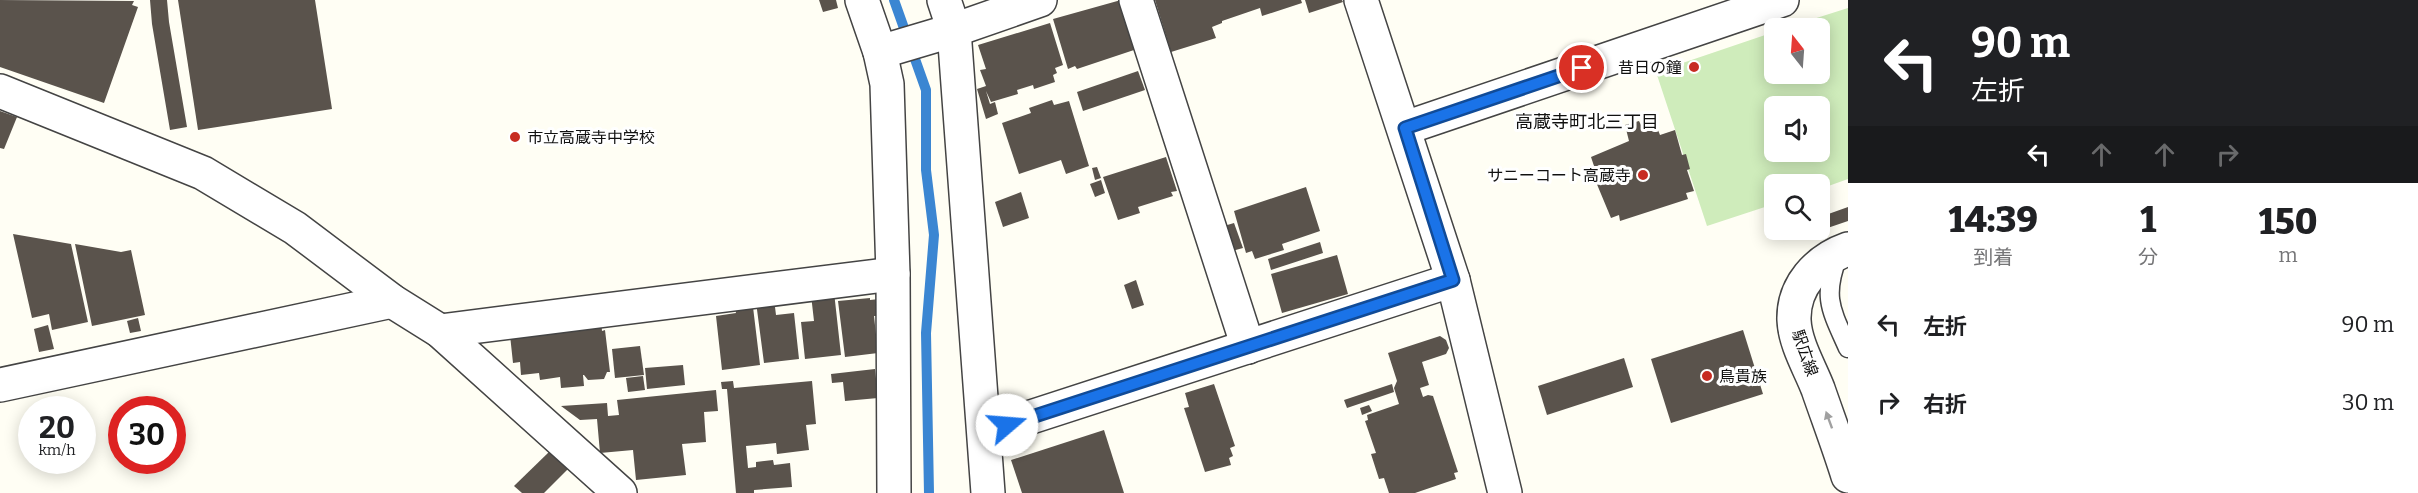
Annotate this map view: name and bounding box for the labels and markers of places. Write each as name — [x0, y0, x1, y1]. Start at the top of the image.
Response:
pin — [1556, 42, 1607, 93]
place label: 昔日の鐘 — [1618, 58, 1682, 77]
marker: 昔日の鐘 — [1687, 60, 1701, 74]
place label: 市立高蔵寺中学校 — [527, 128, 655, 147]
marker: 市立高蔵寺中学校 — [508, 130, 522, 144]
place label: サニーコート高蔵寺 — [1487, 166, 1631, 185]
marker: サニーコート高蔵寺 — [1636, 168, 1650, 182]
place label: 鳥貴族 — [1719, 367, 1767, 386]
marker: 鳥貴族 — [1700, 369, 1714, 383]

